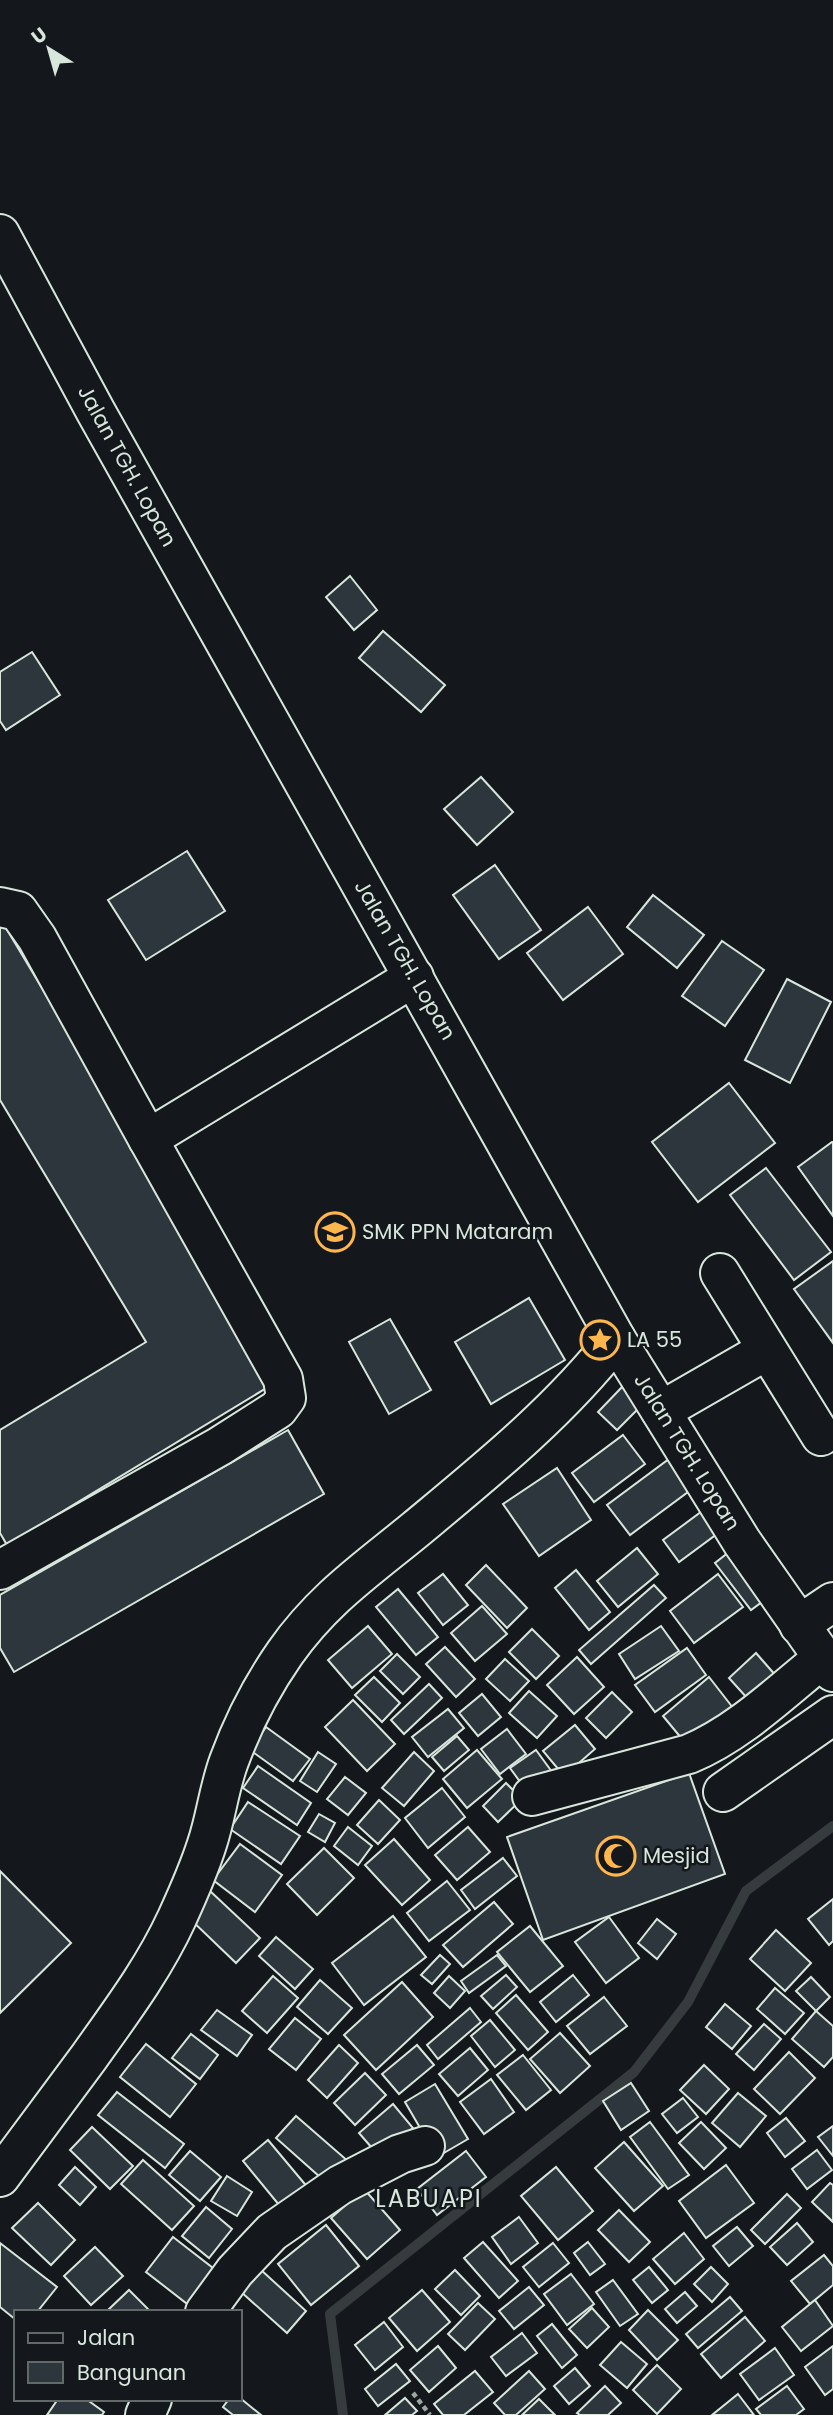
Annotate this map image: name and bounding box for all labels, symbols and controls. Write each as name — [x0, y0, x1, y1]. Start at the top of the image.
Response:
north arrow — [14, 14, 84, 84]
text: U — [26, 21, 53, 51]
street label: Jalan TGH. Lopan — [71, 380, 184, 552]
street label: Jalan TGH. Lopan — [348, 874, 463, 1045]
school or university icon: SMK PPN Mataram — [314, 1211, 356, 1253]
place label: SMK PPN Mataram — [362, 1217, 553, 1246]
place icon: LA 55 — [579, 1319, 621, 1361]
place label: LA 55 — [627, 1325, 682, 1354]
street label: Jalan TGH. Lopan — [627, 1368, 748, 1536]
mosque icon: Mesjid — [595, 1835, 637, 1877]
place label: Mesjid — [643, 1841, 710, 1870]
district label: LABUAPI — [375, 2182, 483, 2215]
legend — [14, 2310, 242, 2401]
text: Jalan — [77, 2323, 135, 2352]
text: Bangunan — [77, 2358, 186, 2387]

